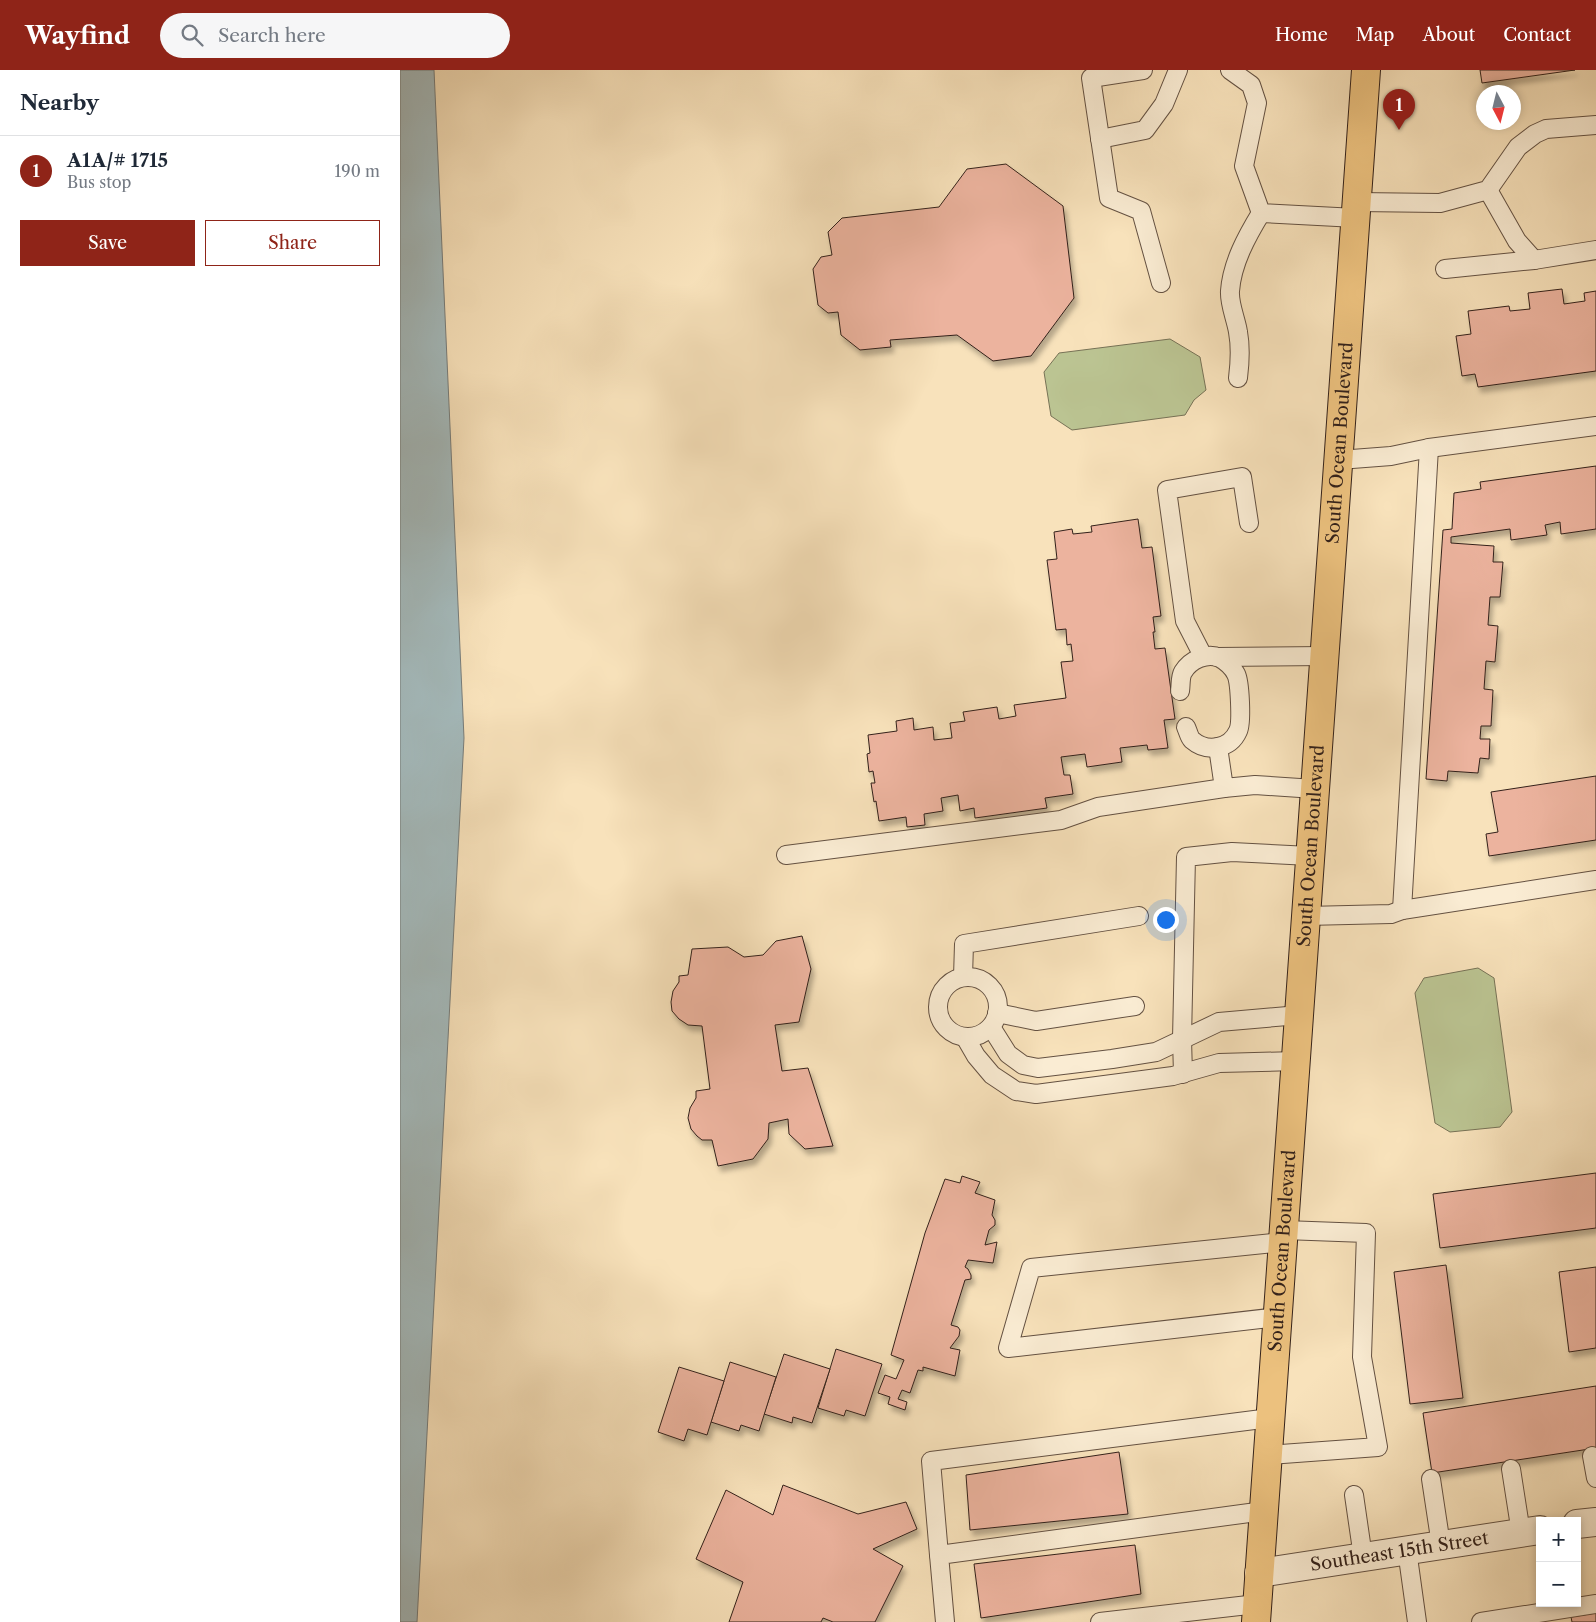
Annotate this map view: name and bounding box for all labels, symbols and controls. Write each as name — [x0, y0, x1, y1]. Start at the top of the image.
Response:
search box — [160, 13, 510, 58]
text: Wayfind — [25, 21, 130, 50]
icon: search — [178, 21, 206, 49]
text: Search here — [218, 24, 326, 47]
text: Home — [1275, 24, 1328, 46]
text: Map — [1356, 24, 1394, 46]
text: About — [1422, 24, 1475, 46]
text: Contact — [1503, 24, 1571, 46]
north arrow — [1476, 85, 1521, 130]
pin: 1 — [1383, 89, 1415, 130]
text: Nearby — [20, 90, 99, 115]
text: A1A/# 1715 — [67, 149, 168, 172]
text: 1 — [32, 161, 40, 181]
text: 190 m — [335, 161, 380, 181]
text: Bus stop — [67, 172, 131, 192]
button: Save — [20, 220, 195, 266]
button: Share — [205, 220, 380, 266]
street label: South Ocean Boulevard — [1321, 341, 1358, 545]
street label: South Ocean Boulevard — [1293, 744, 1329, 948]
your location — [1153, 907, 1179, 933]
street label: South Ocean Boulevard — [1264, 1149, 1300, 1353]
map controls — [1536, 1517, 1581, 1607]
button: + — [1536, 1517, 1581, 1562]
street label: Southeast 15th Street — [1309, 1527, 1491, 1576]
button: − — [1536, 1562, 1581, 1607]

